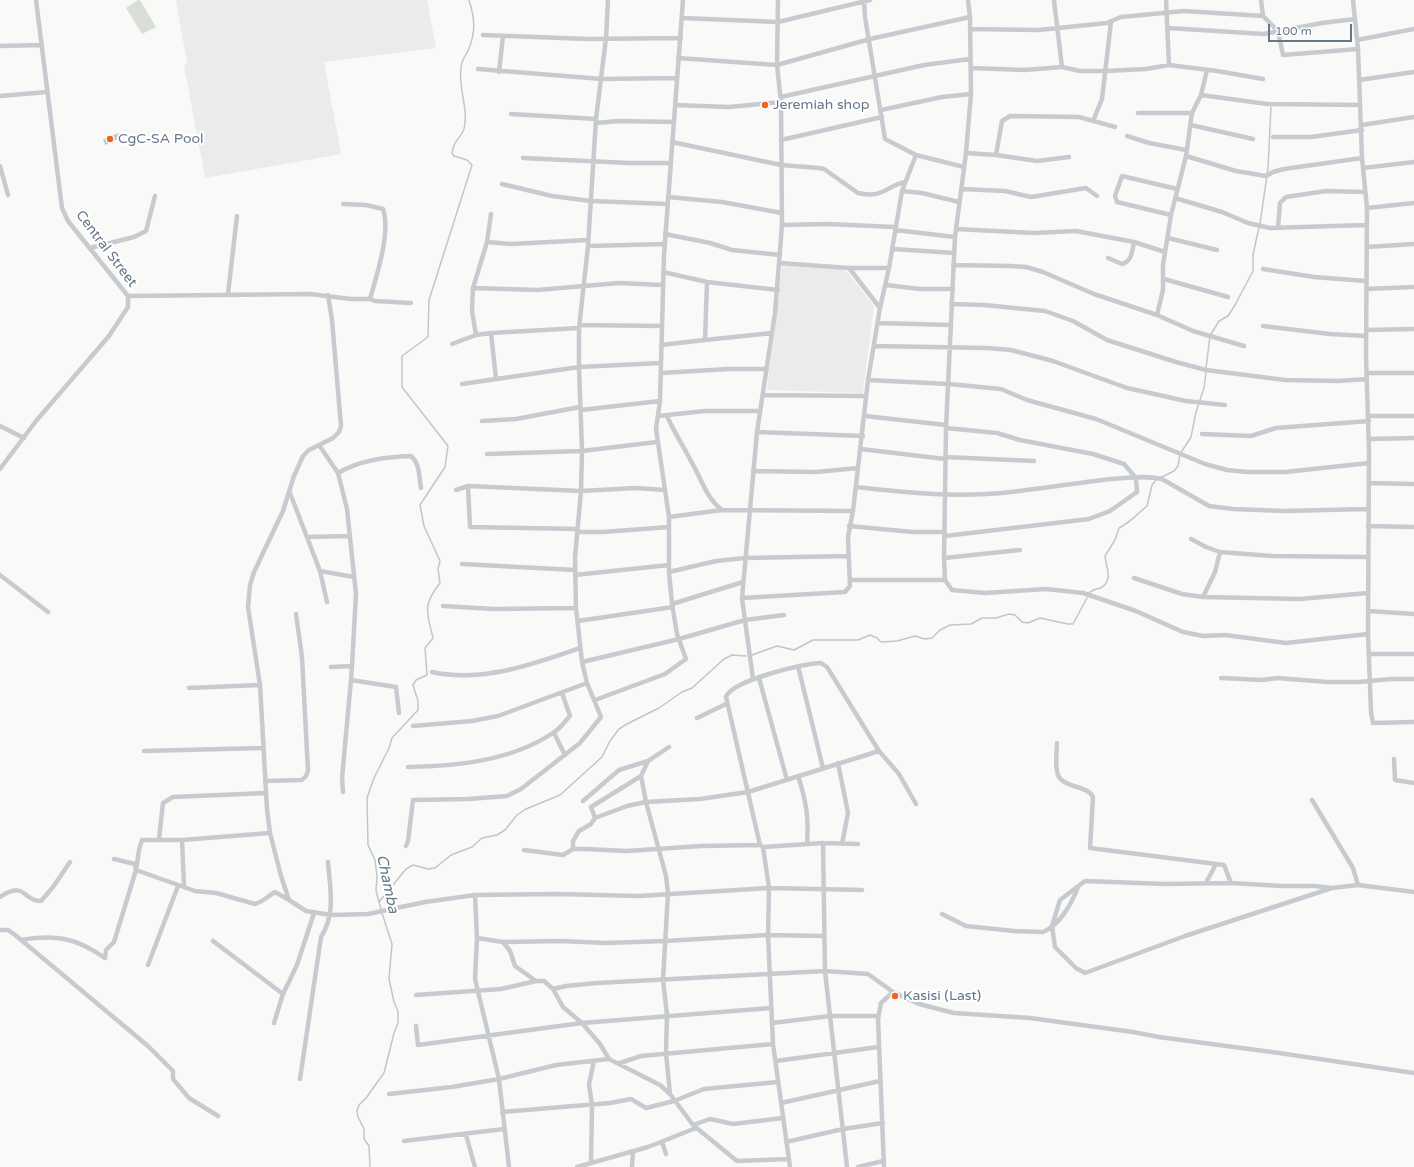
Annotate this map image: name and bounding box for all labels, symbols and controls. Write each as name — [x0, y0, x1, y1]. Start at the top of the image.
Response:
scale bar — [1270, 16, 1354, 42]
text: 100 m — [1275, 24, 1312, 38]
place label: Jeremiah shop — [773, 97, 869, 113]
marker: Jeremiah shop — [760, 100, 770, 110]
place label: CgC-SA Pool — [118, 131, 204, 147]
marker: CgC-SA Pool — [105, 134, 115, 144]
street label: Central Street — [72, 207, 140, 291]
water label: Chamba — [372, 853, 402, 915]
place label: Kasisi (Last) — [903, 988, 981, 1004]
marker: Kasisi (Last) — [890, 991, 900, 1001]

